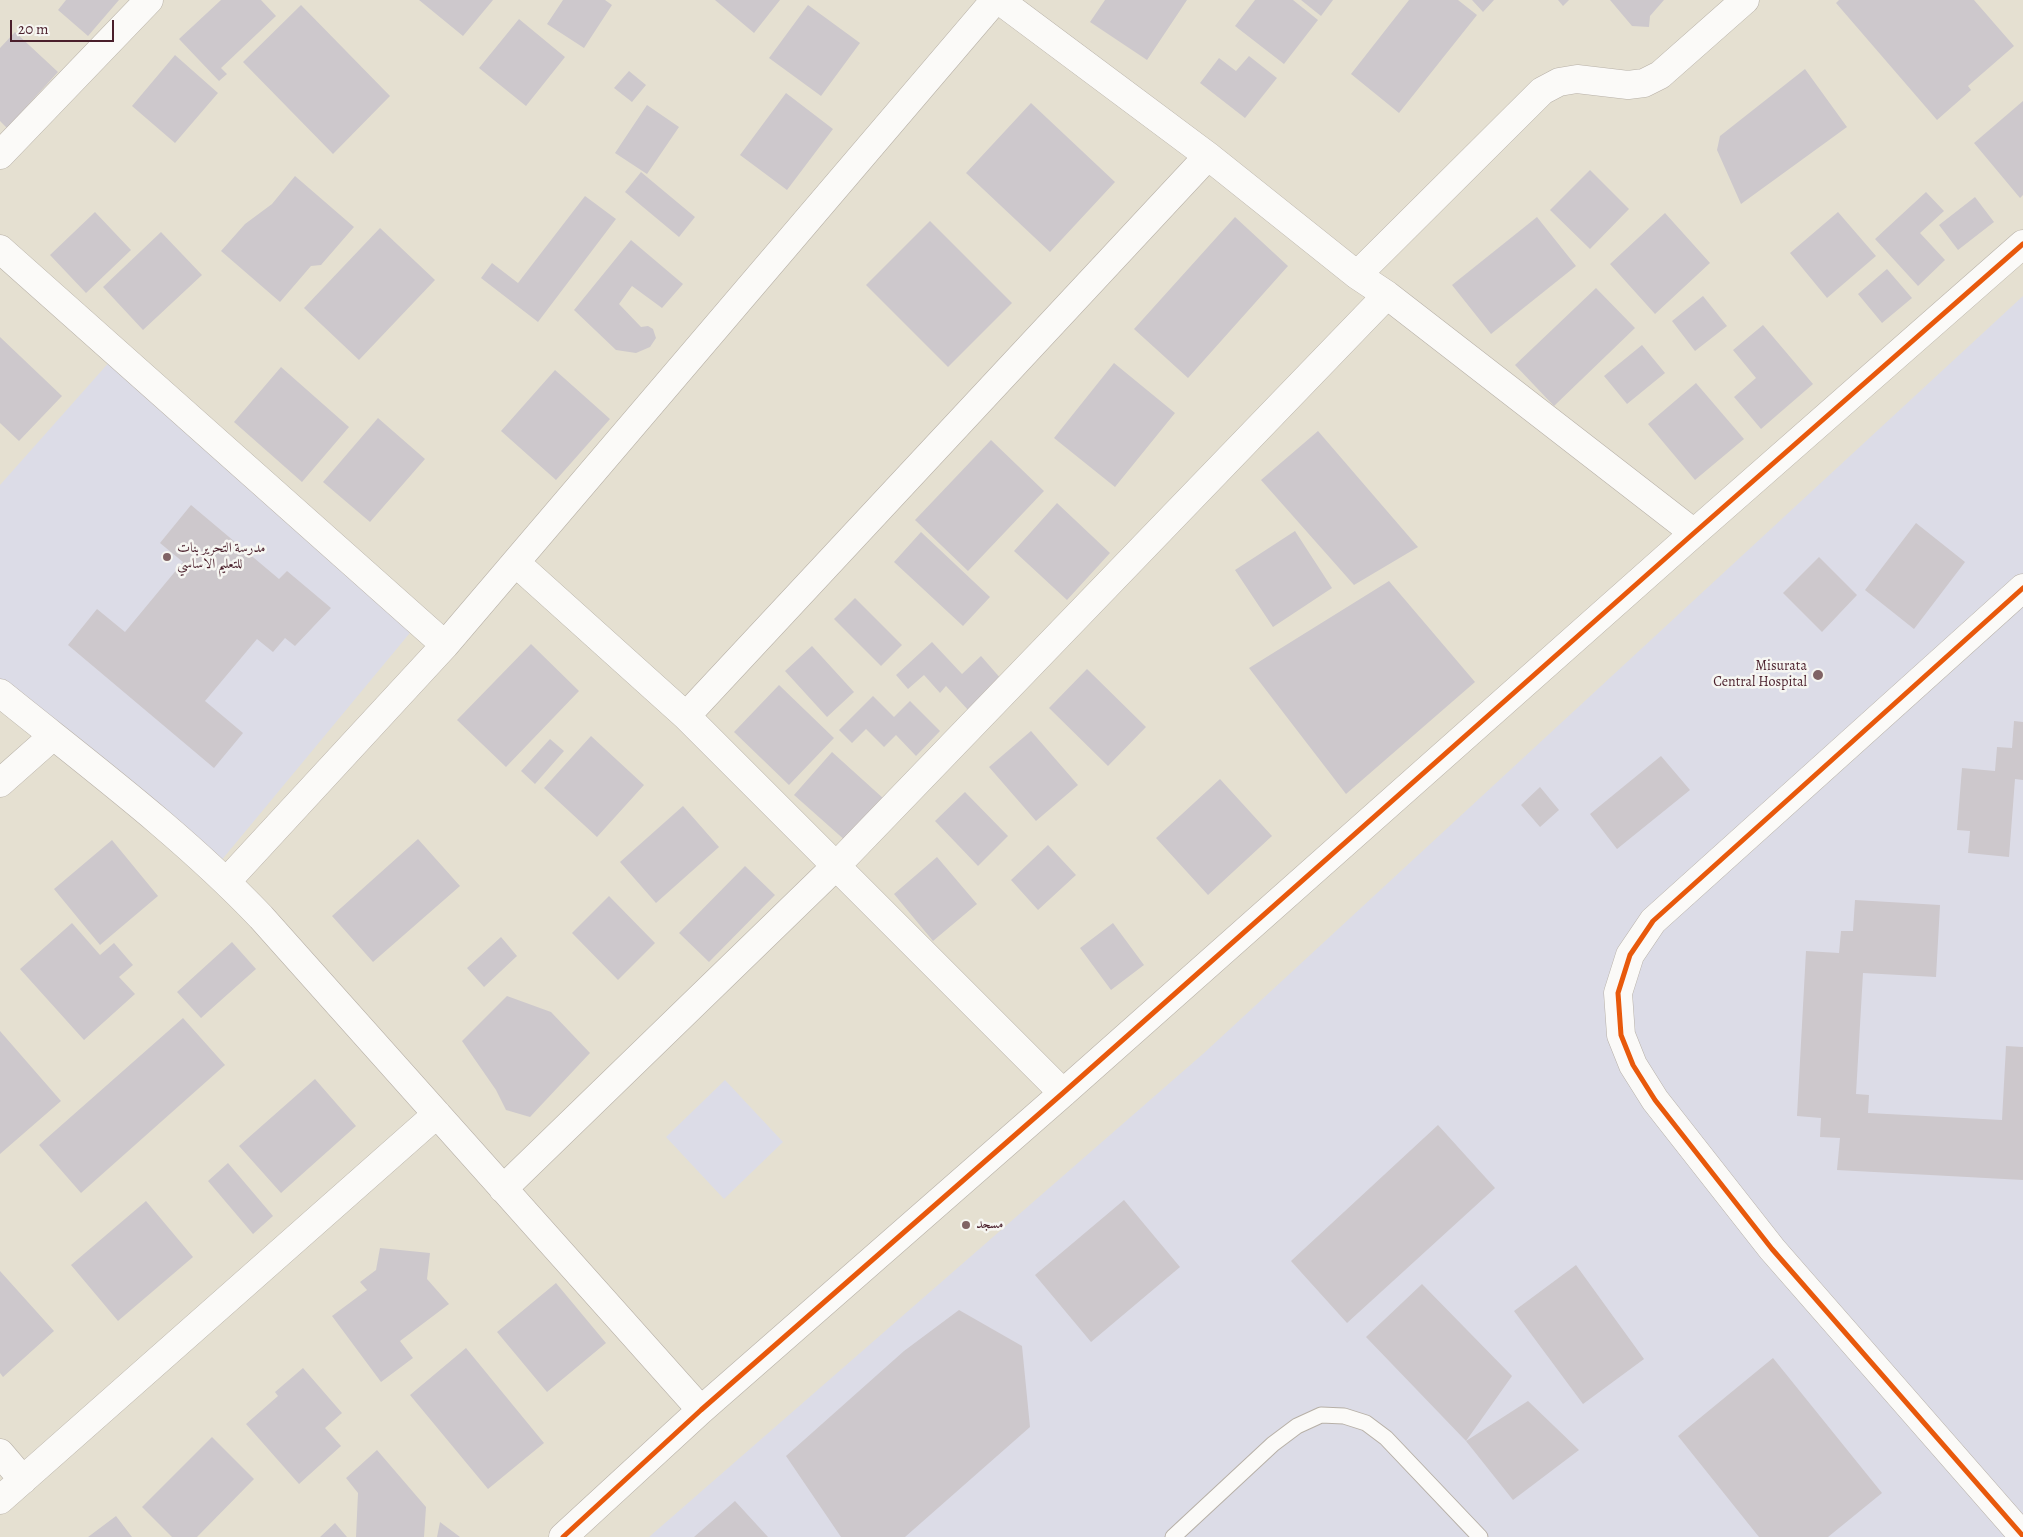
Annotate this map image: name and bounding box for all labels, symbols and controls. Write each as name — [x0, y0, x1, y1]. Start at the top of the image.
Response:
scale bar — [12, 10, 116, 42]
text: 20 m — [18, 19, 49, 39]
place label: مدرسة التحرير بنات للتعليم الاساسي — [177, 541, 265, 574]
marker: مدرسة التحرير بنات للتعليم الاساسي — [161, 551, 173, 563]
place label: Misurata Central Hospital — [1713, 659, 1807, 692]
marker: Misurata Central Hospital — [1811, 668, 1825, 682]
place label: مسجد — [976, 1217, 1003, 1233]
marker: مسجد — [960, 1219, 972, 1231]

